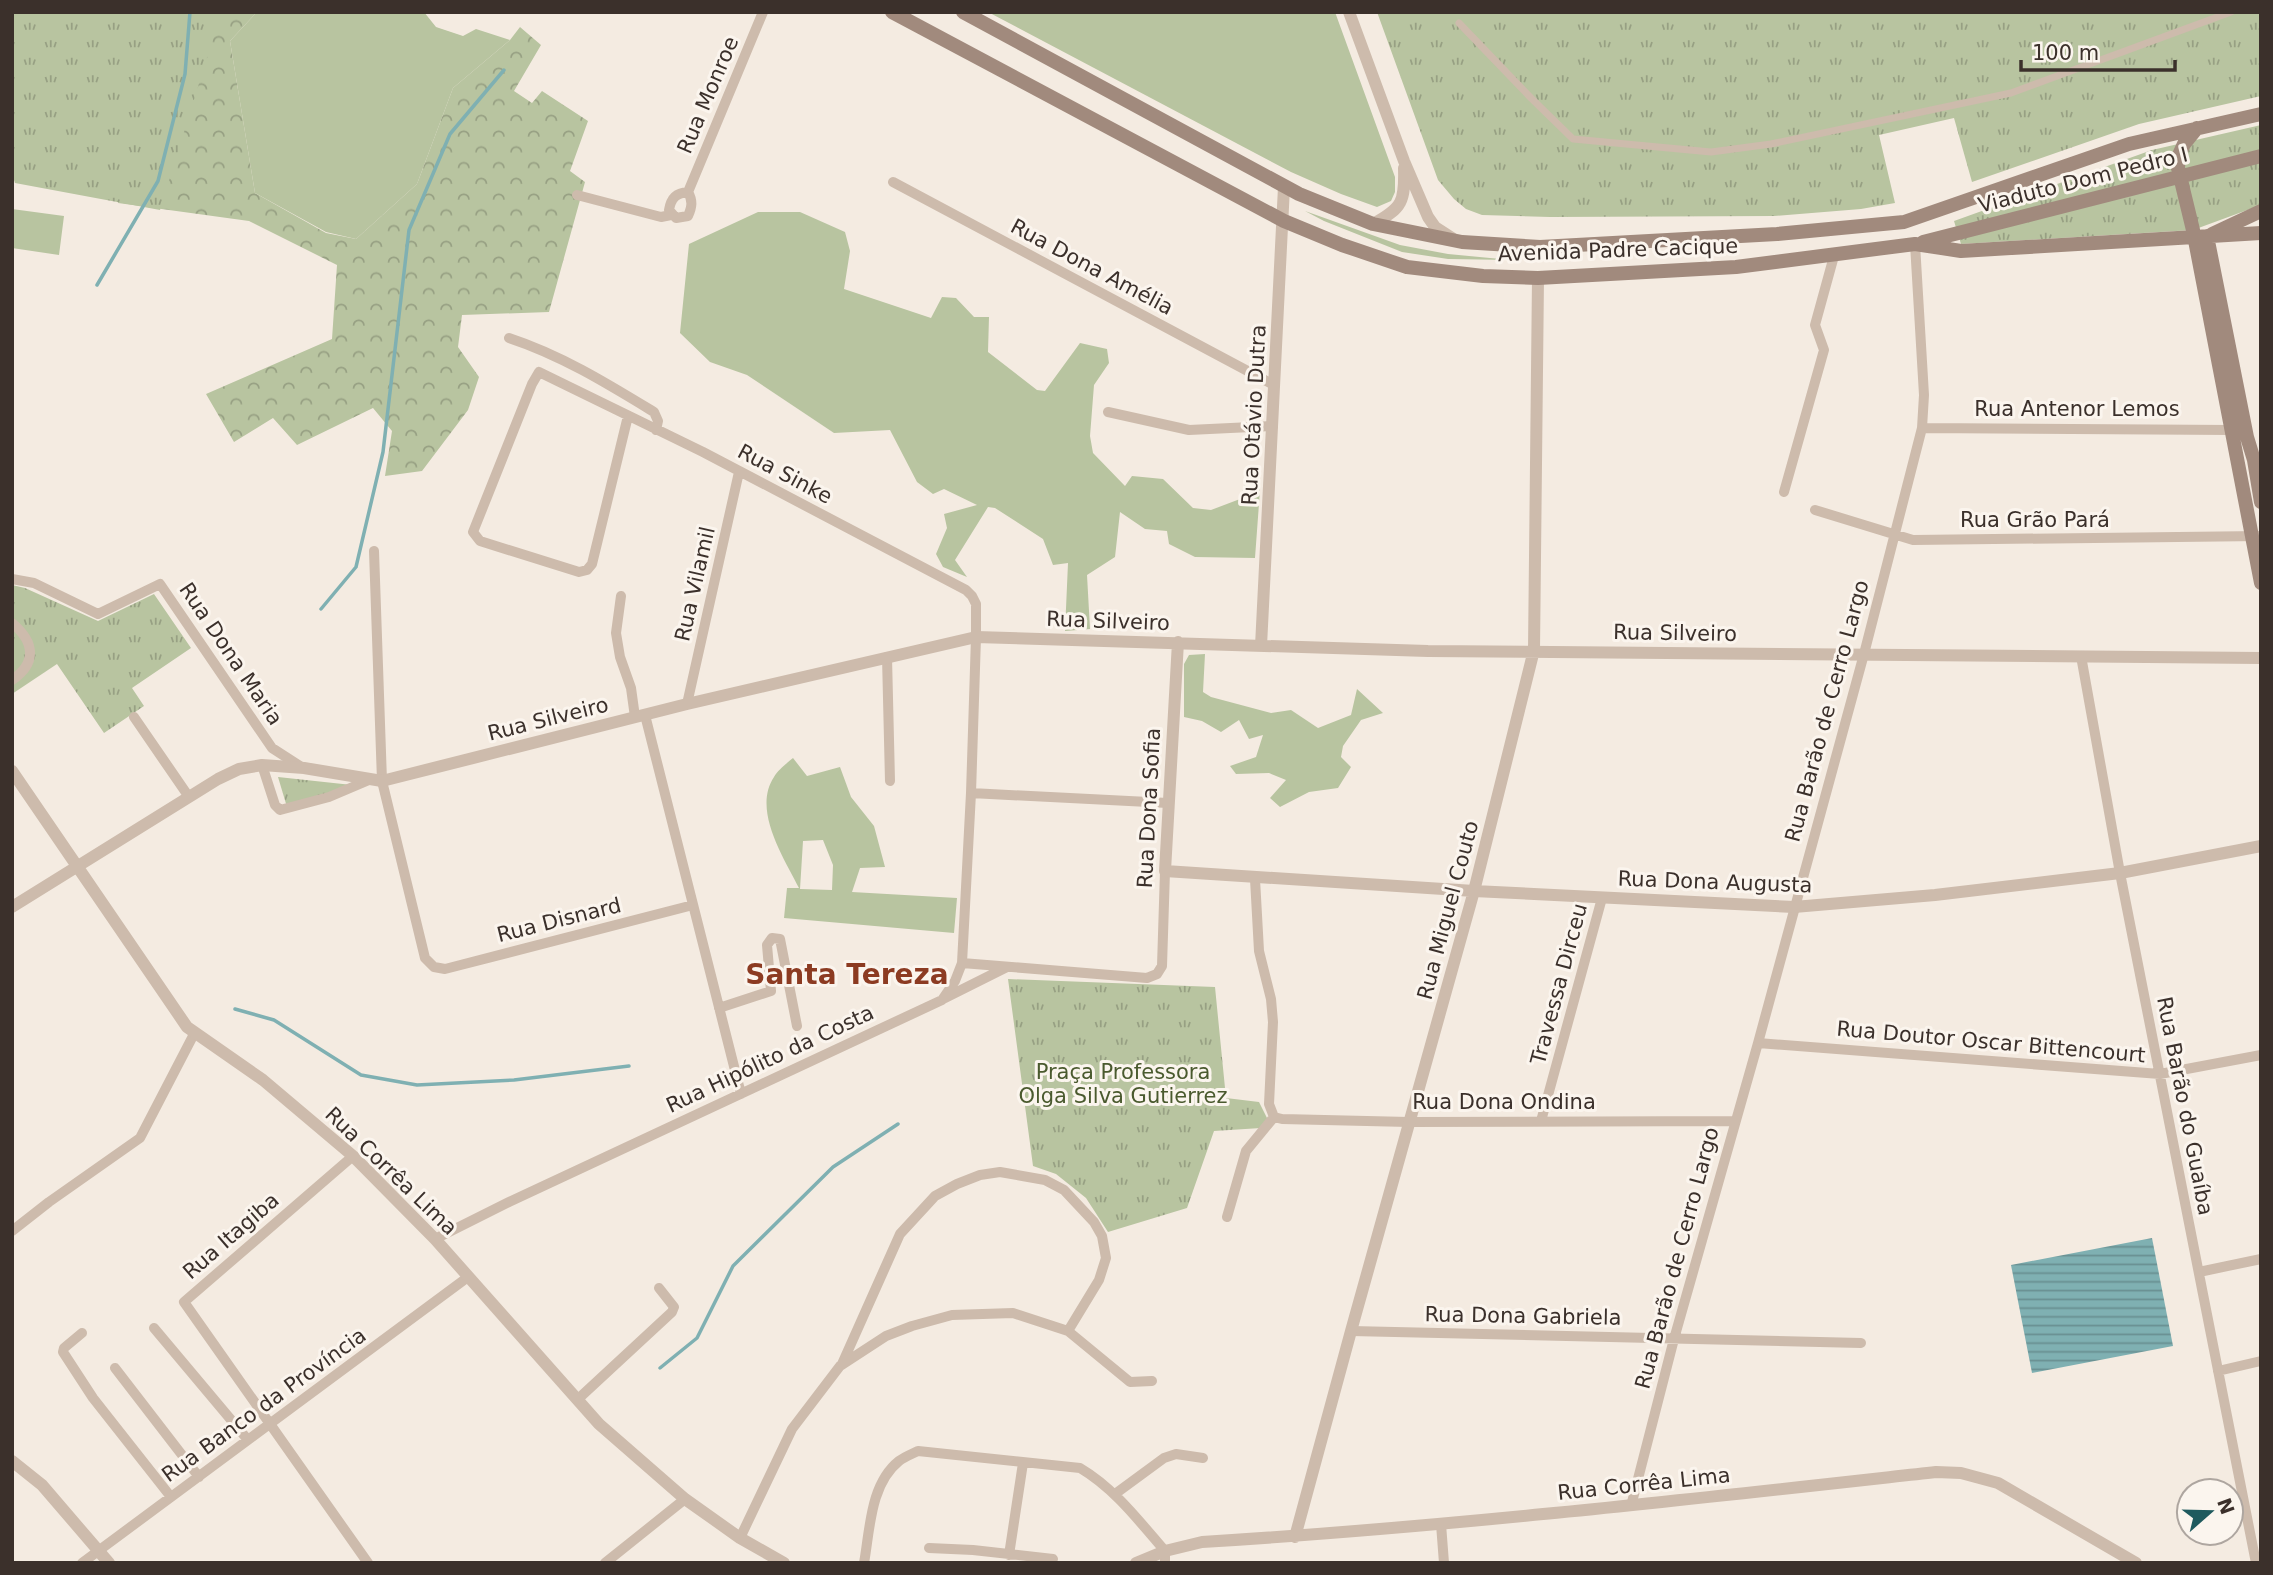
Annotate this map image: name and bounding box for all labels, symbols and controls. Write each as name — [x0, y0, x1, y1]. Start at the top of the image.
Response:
scale bar — [2021, 28, 2175, 72]
street label: Rua Monroe — [673, 33, 743, 157]
text: 100 m — [2032, 41, 2099, 65]
street label: Viaduto Dom Pedro I — [1976, 142, 2190, 218]
street label: Rua Dona Amélia — [1007, 214, 1177, 320]
street label: Avenida Padre Cacique — [1497, 234, 1739, 266]
street label: Rua Otávio Dutra — [1237, 324, 1271, 506]
street label: Rua Antenor Lemos — [1974, 397, 2180, 421]
street label: Rua Sinke — [734, 439, 836, 509]
street label: Rua Grão Pará — [1960, 508, 2110, 532]
street label: Rua Vilamil — [670, 524, 720, 644]
street label: Rua Barão de Cerro Largo — [1780, 577, 1874, 845]
street label: Rua Dona Maria — [174, 578, 288, 730]
street label: Rua Silveiro — [1046, 607, 1170, 635]
street label: Rua Silveiro — [1613, 620, 1737, 646]
street label: Rua Silveiro — [485, 692, 611, 746]
street label: Rua Dona Sofia — [1133, 727, 1165, 889]
street label: Rua Miguel Couto — [1413, 818, 1483, 1002]
street label: Rua Dona Augusta — [1617, 867, 1813, 897]
street label: Rua Disnard — [494, 893, 624, 947]
street label: Travessa Dirceu — [1526, 901, 1592, 1068]
district label: Santa Tereza — [745, 958, 949, 991]
street label: Rua Barão do Guaíba — [2152, 995, 2218, 1217]
street label: Rua Hipólito da Costa — [662, 1000, 878, 1118]
street label: Rua Doutor Oscar Bittencourt — [1836, 1017, 2146, 1067]
park label: Praça Professora Olga Silva Gutierrez — [1018, 1060, 1228, 1108]
street label: Rua Dona Ondina — [1412, 1090, 1596, 1114]
street label: Rua Corrêa Lima — [320, 1102, 462, 1240]
street label: Rua Barão de Cerro Largo — [1630, 1124, 1724, 1392]
street label: Rua Itagiba — [178, 1188, 284, 1284]
street label: Rua Dona Gabriela — [1424, 1302, 1622, 1330]
street label: Rua Banco da Província — [157, 1323, 371, 1487]
street label: Rua Corrêa Lima — [1556, 1463, 1732, 1505]
north arrow — [2175, 1477, 2245, 1547]
text: N — [2213, 1495, 2239, 1517]

